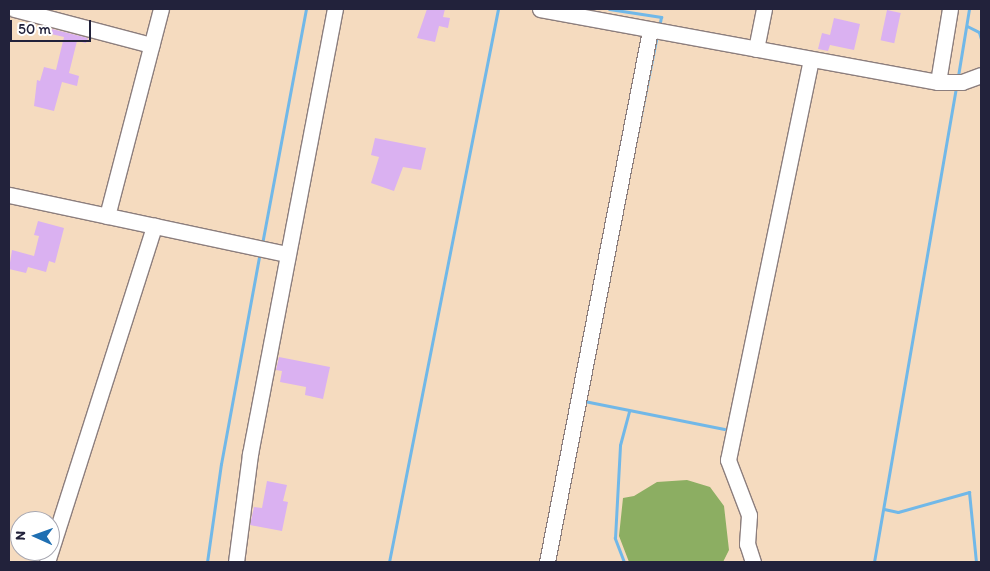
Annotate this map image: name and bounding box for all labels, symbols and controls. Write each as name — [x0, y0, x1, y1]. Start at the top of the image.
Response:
scale bar — [12, 10, 94, 42]
text: 50 m — [18, 20, 51, 38]
north arrow — [10, 511, 60, 561]
text: N — [12, 530, 29, 541]

